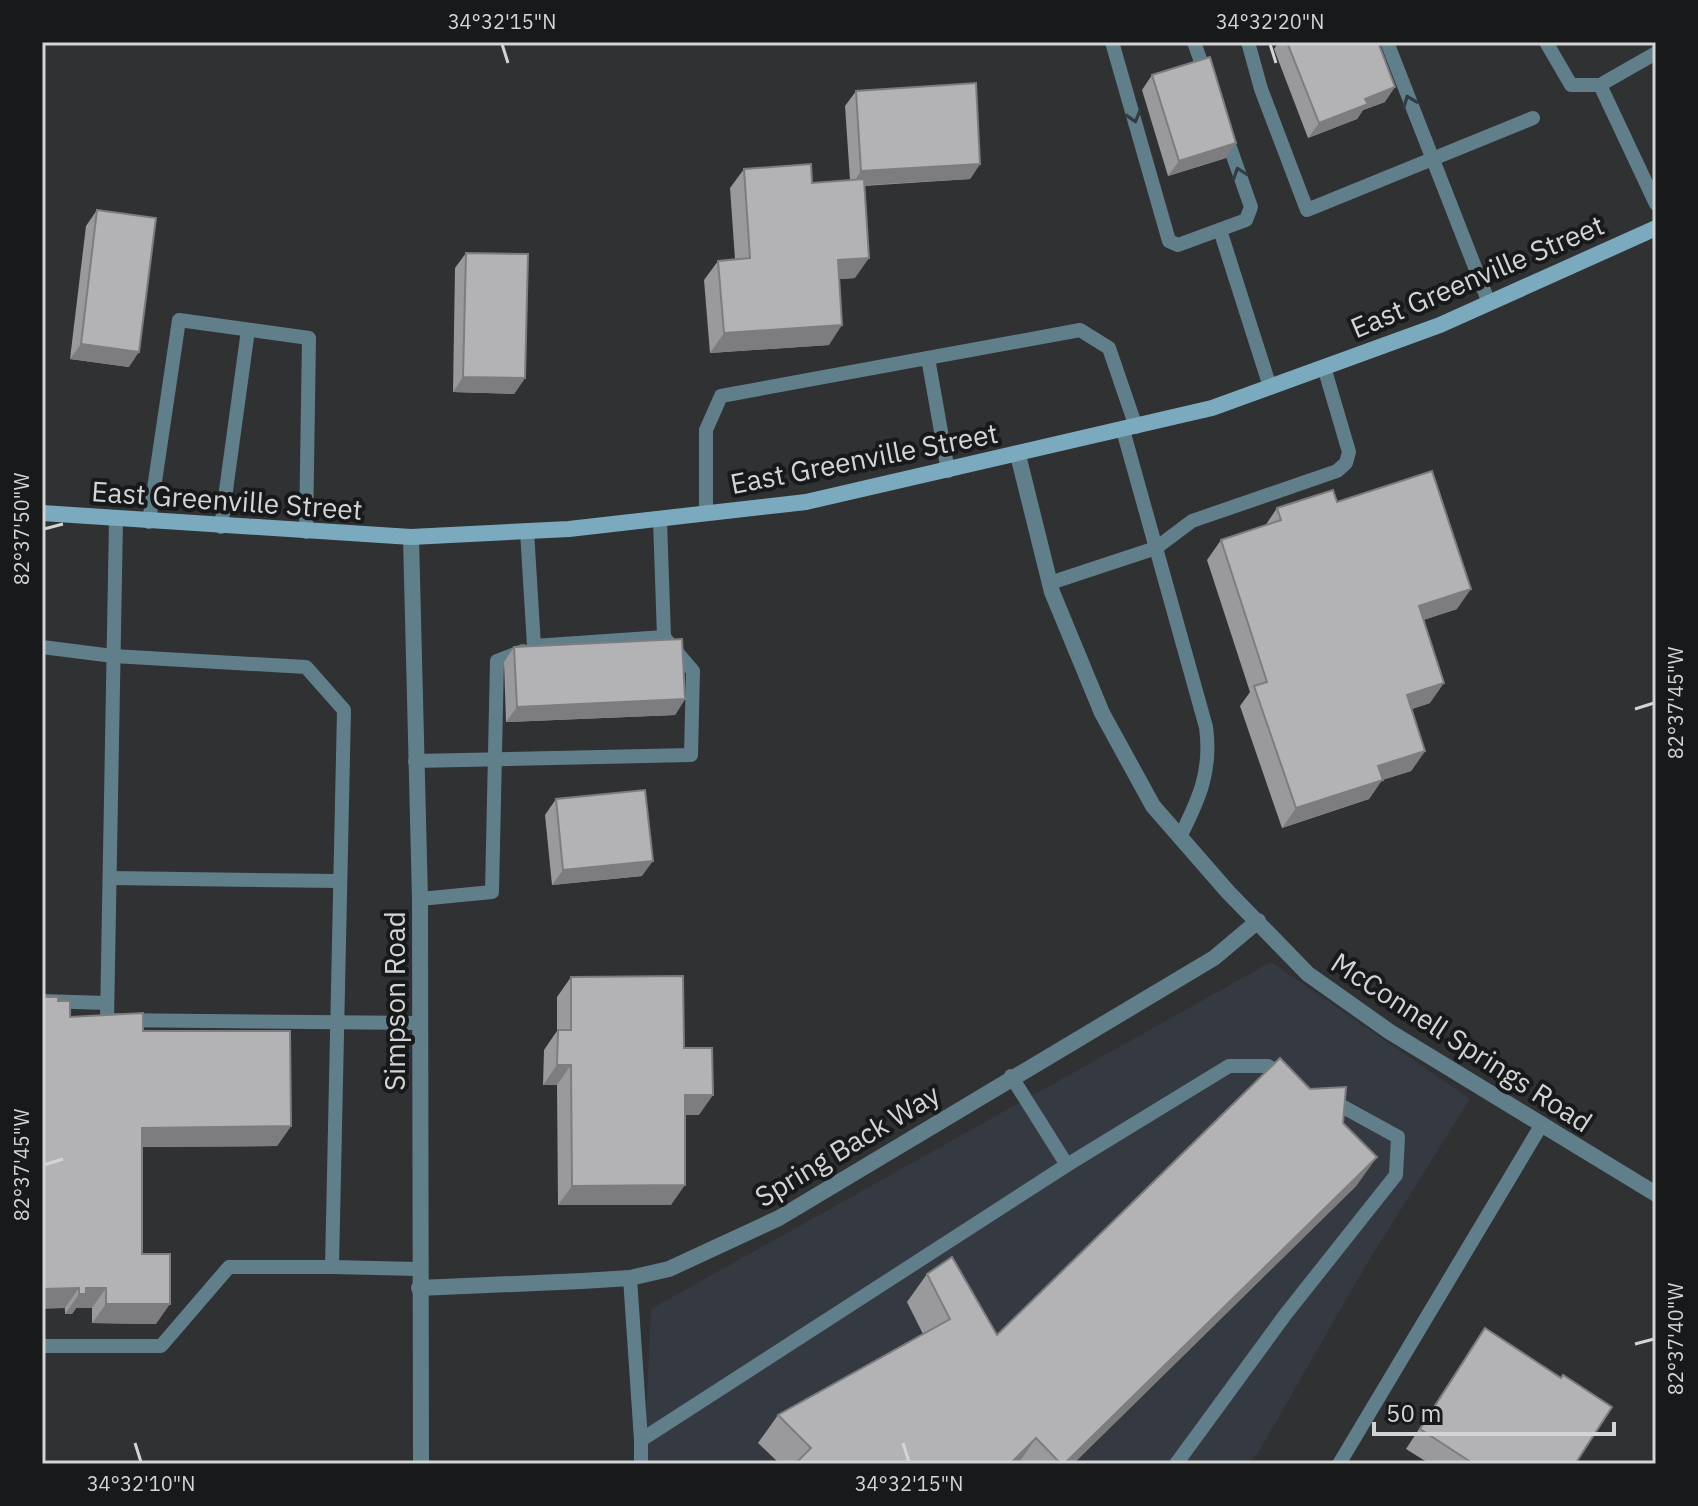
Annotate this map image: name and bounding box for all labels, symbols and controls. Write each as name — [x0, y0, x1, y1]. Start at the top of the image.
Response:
text: 34°32'15"N — [448, 8, 556, 35]
text: 34°32'20"N — [1216, 8, 1324, 35]
one-way arrow — [1403, 95, 1419, 109]
one-way arrow — [1125, 110, 1141, 123]
one-way arrow — [1233, 167, 1249, 181]
street label: East Greenville Street — [1345, 206, 1609, 346]
street label: East Greenville Street — [727, 414, 1001, 502]
text: 82°37'50"W — [8, 472, 35, 585]
street label: East Greenville Street — [90, 472, 364, 528]
text: 82°37'45"W — [1662, 646, 1689, 759]
street label: Simpson Road — [376, 911, 413, 1091]
street label: McConnell Springs Road — [1325, 944, 1599, 1140]
street label: Spring Back Way — [748, 1075, 946, 1215]
text: 82°37'45"W — [8, 1108, 35, 1221]
text: 82°37'40"W — [1662, 1282, 1689, 1395]
scale bar — [1374, 1386, 1614, 1436]
text: 50 m — [1386, 1397, 1441, 1429]
text: 34°32'10"N — [87, 1470, 195, 1497]
text: 34°32'15"N — [855, 1470, 963, 1497]

